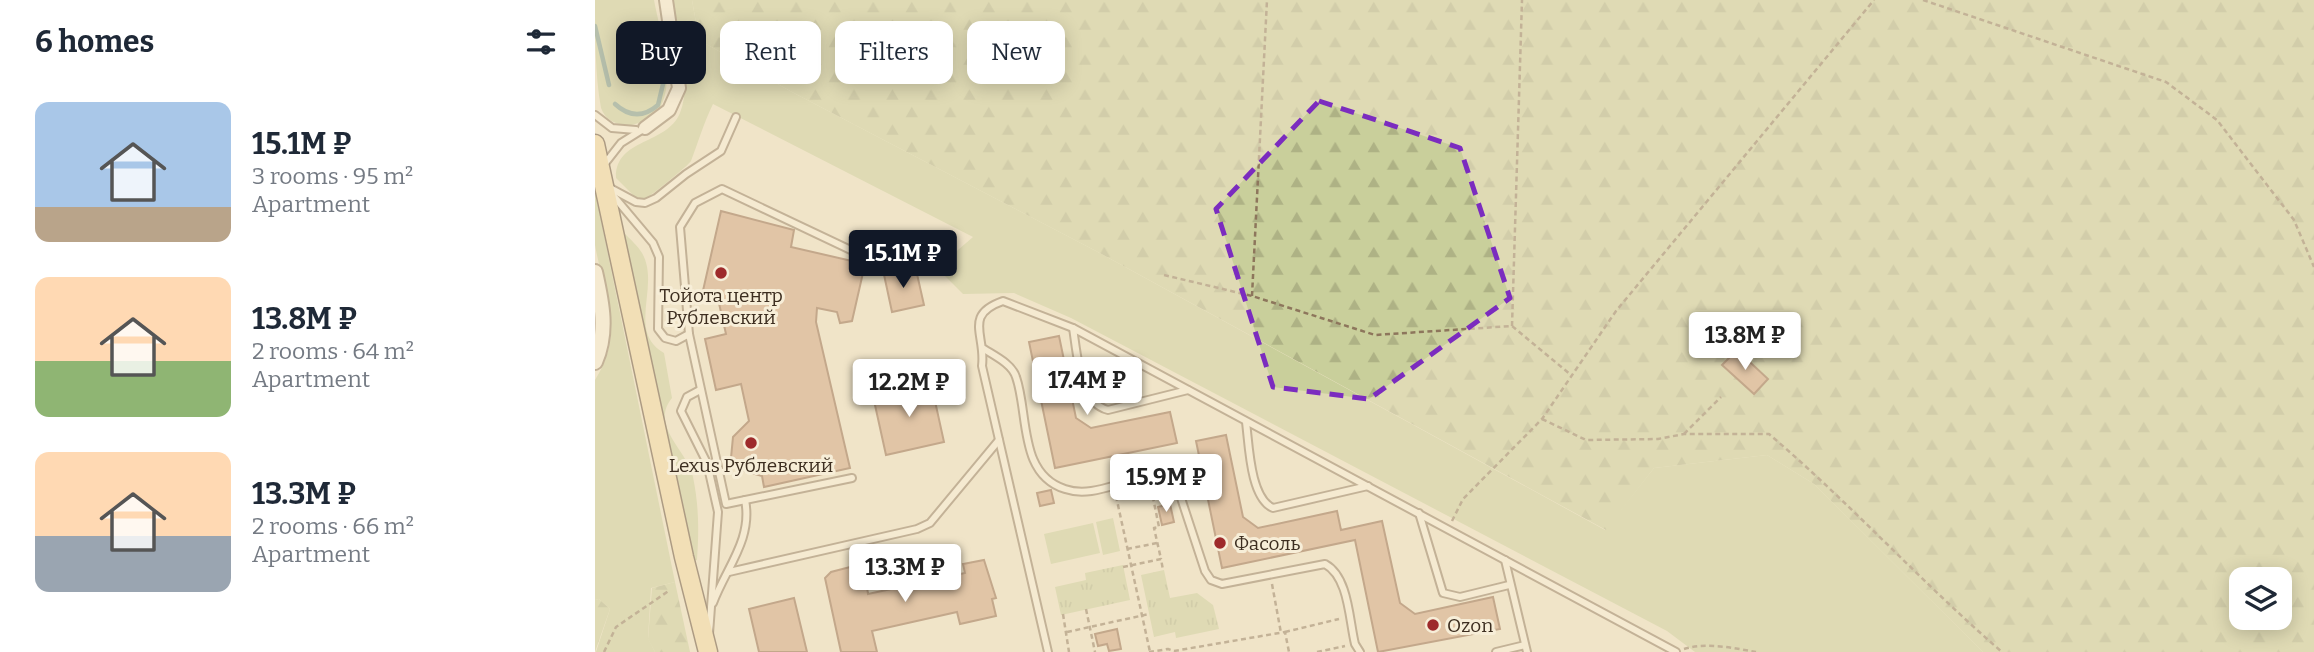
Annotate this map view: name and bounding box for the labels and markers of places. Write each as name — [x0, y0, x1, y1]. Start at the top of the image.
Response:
pin: 15.1M ₽ — [838, 230, 968, 290]
marker: Тойота центр Рублевский — [713, 265, 729, 281]
place label: Тойота центр Рублевский — [659, 284, 783, 329]
pin: 13.8M ₽ — [1680, 312, 1810, 372]
pin: 17.4M ₽ — [1022, 358, 1152, 417]
pin: 12.2M ₽ — [844, 360, 974, 419]
marker: Lexus Рублевский — [743, 435, 759, 451]
place label: Lexus Рублевский — [669, 454, 833, 477]
pin: 15.9M ₽ — [1101, 454, 1231, 514]
place label: Фасоль — [1234, 532, 1300, 555]
marker: Фасоль — [1212, 535, 1228, 551]
pin: 13.3M ₽ — [840, 544, 970, 604]
place label: Ozon — [1447, 614, 1493, 637]
marker: Ozon — [1425, 617, 1441, 633]

